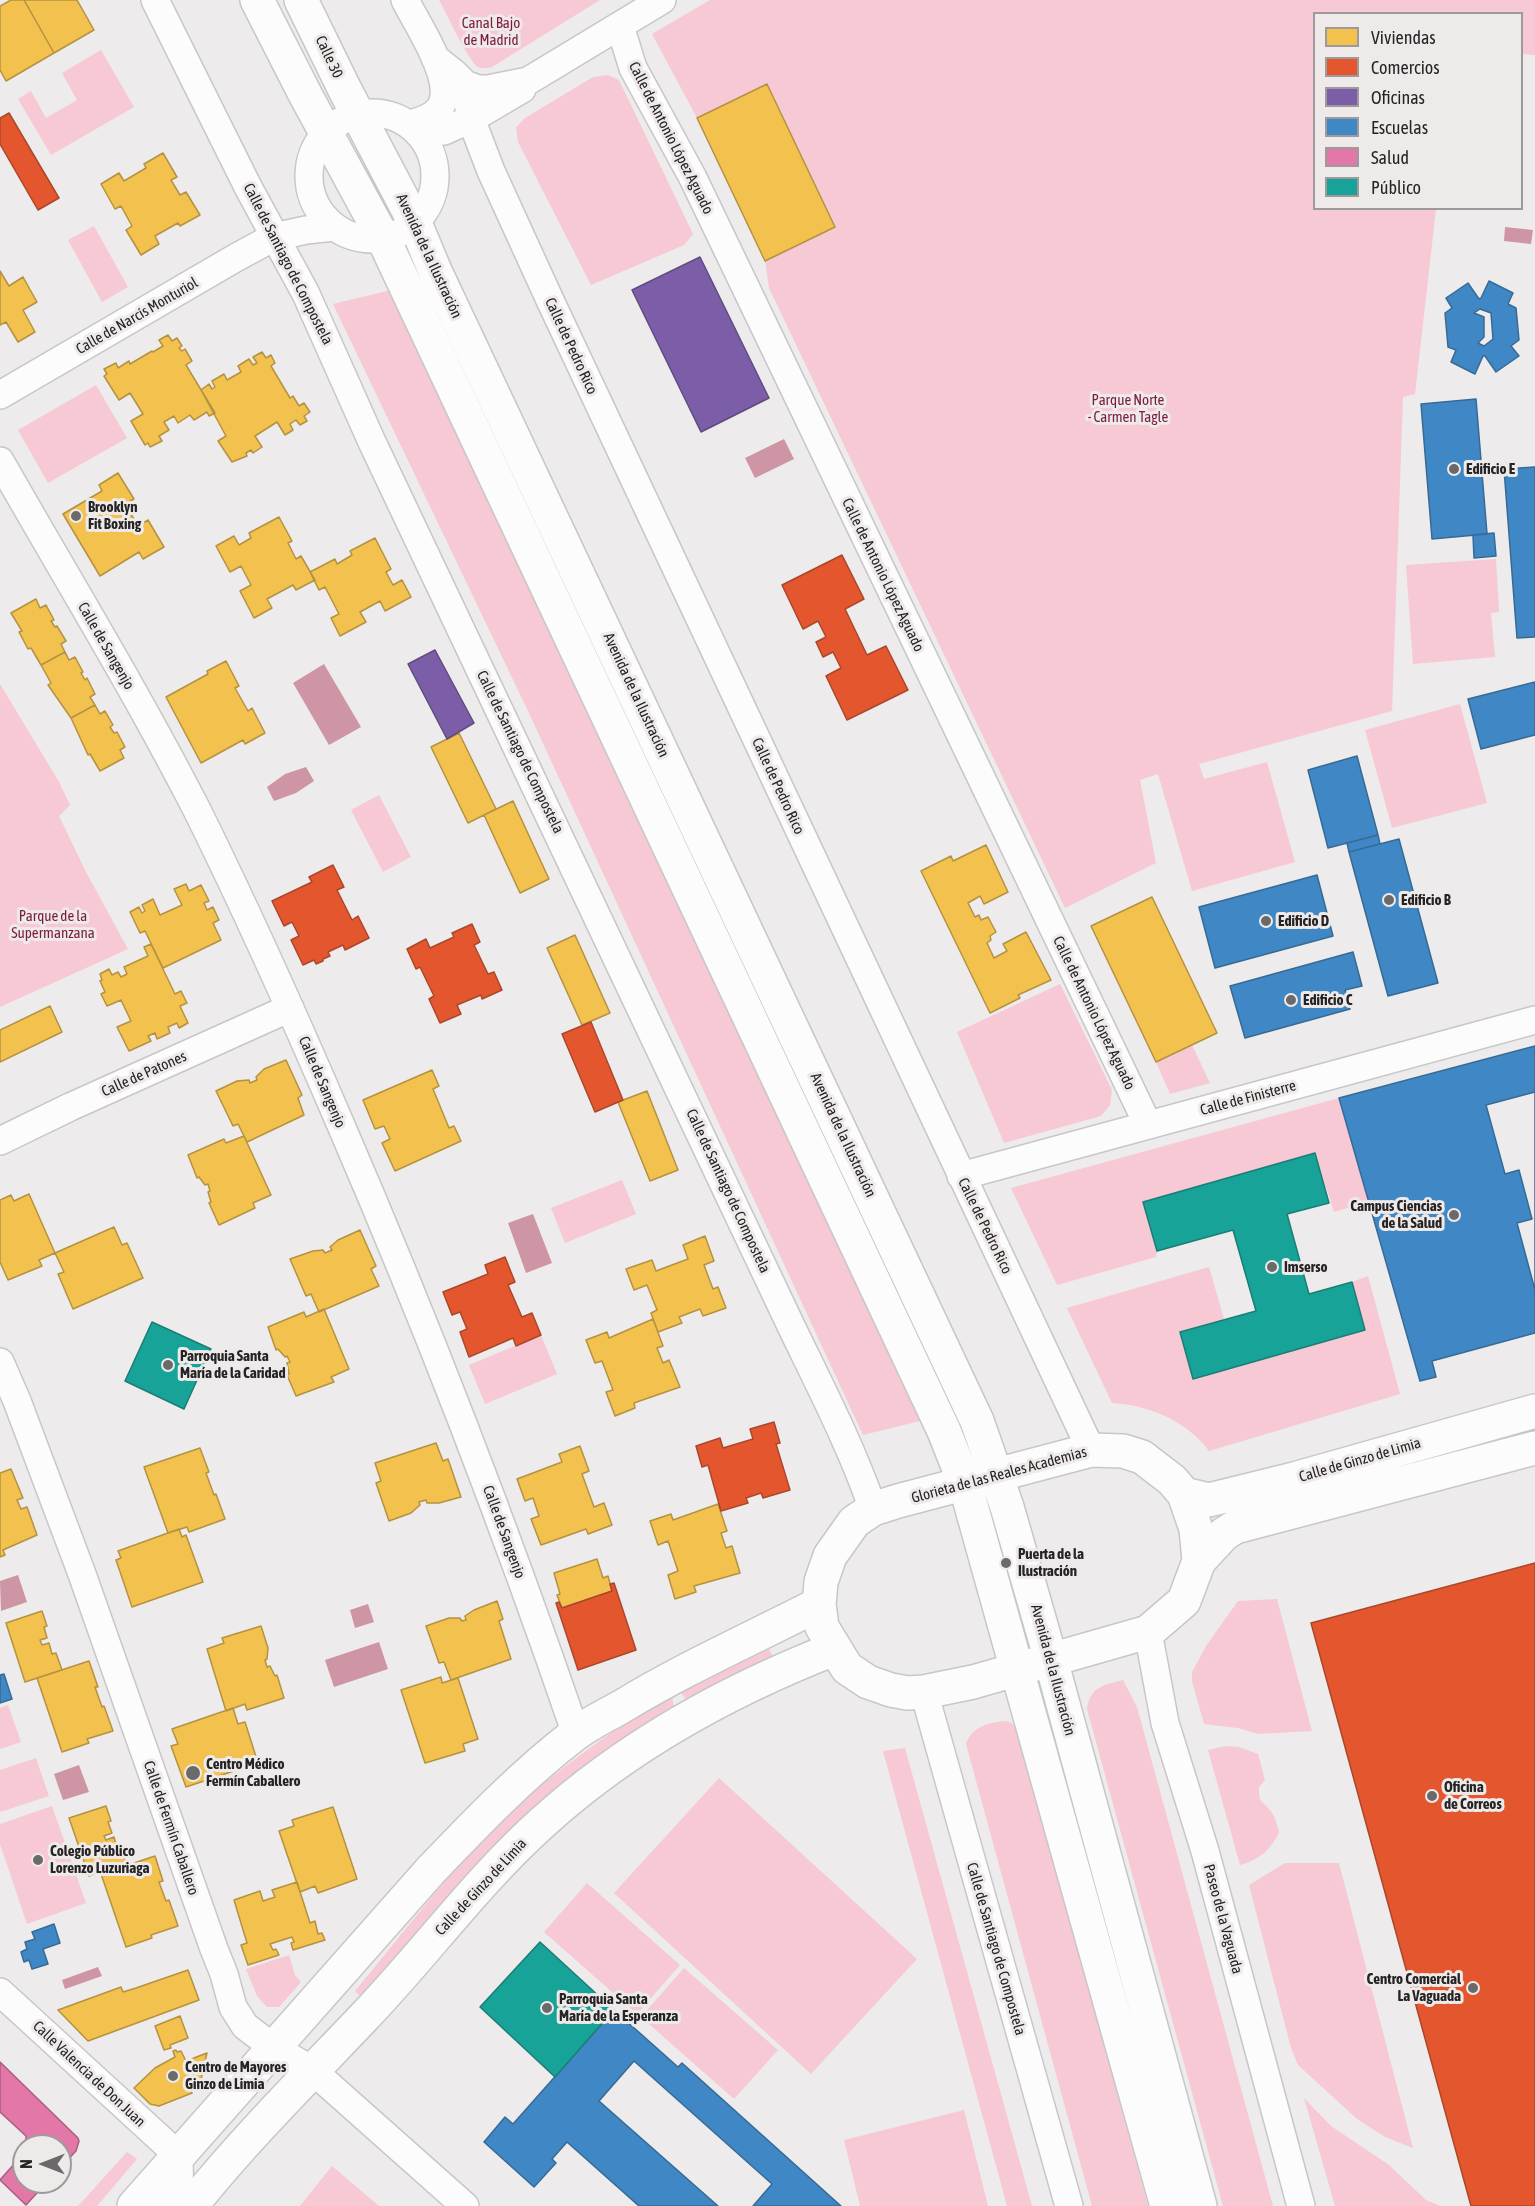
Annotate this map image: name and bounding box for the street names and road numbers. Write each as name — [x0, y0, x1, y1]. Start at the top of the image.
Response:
street label: Calle 30 — [311, 33, 347, 81]
street label: Calle de Antonio López Aguado — [625, 59, 717, 217]
street label: Calle de Santiago de Compostela — [239, 180, 337, 348]
street label: Avenida de la Ilustración — [392, 191, 466, 321]
street label: Calle de Narcís Monturiol — [73, 274, 201, 358]
street label: Calle de Pedro Rico — [541, 295, 601, 397]
street label: Calle de Antonio López Aguado — [838, 495, 928, 655]
street label: Calle de Sangenjo — [74, 599, 138, 693]
street label: Avenida de la Ilustración — [599, 630, 673, 760]
street label: Calle de Santiago de Compostela — [473, 668, 567, 836]
street label: Calle de Pedro Rico — [748, 735, 808, 837]
street label: Calle de Antonio López Aguado — [1049, 933, 1139, 1093]
street label: Calle de Sangenjo — [295, 1034, 349, 1130]
street label: Calle de Patones — [99, 1047, 189, 1101]
street label: Avenida de la Ilustración — [806, 1070, 880, 1200]
street label: Calle de Finisterre — [1198, 1077, 1298, 1119]
street label: Calle de Santiago de Compostela — [682, 1106, 774, 1276]
street label: Calle de Pedro Rico — [954, 1175, 1016, 1277]
street label: Calle de Ginzo de Limia — [1297, 1434, 1423, 1486]
street label: Glorieta de las Reales Academias — [909, 1443, 1089, 1507]
street label: Calle de Sangenjo — [479, 1483, 529, 1581]
street label: Avenida de la Ilustración — [1027, 1602, 1079, 1738]
street label: Calle de Fermín Caballero — [140, 1758, 202, 1898]
street label: Calle de Ginzo de Limia — [432, 1835, 530, 1939]
street label: Calle de Santiago de Compostela — [963, 1861, 1029, 2037]
street label: Paseo de la Vaguada — [1200, 1862, 1246, 1976]
street label: Calle Valencia de Don Juan — [29, 2017, 149, 2131]

